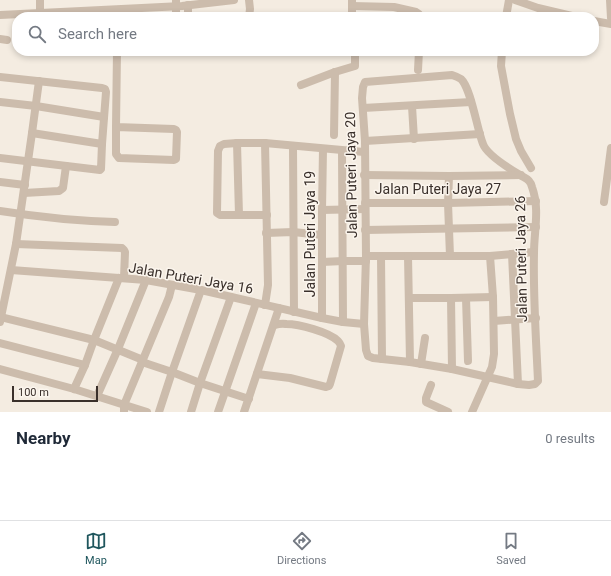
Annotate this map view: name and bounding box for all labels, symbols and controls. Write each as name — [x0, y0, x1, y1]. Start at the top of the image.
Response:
search box — [12, 12, 599, 56]
icon: search — [26, 23, 48, 45]
text: Search here — [58, 25, 137, 43]
street label: Jalan Puteri Jaya 20 — [342, 112, 360, 238]
street label: Jalan Puteri Jaya 19 — [302, 171, 318, 297]
street label: Jalan Puteri Jaya 27 — [375, 181, 501, 197]
street label: Jalan Puteri Jaya 26 — [512, 196, 530, 322]
street label: Jalan Puteri Jaya 16 — [127, 259, 255, 297]
scale bar — [12, 384, 98, 403]
text: 100 m — [18, 386, 49, 399]
text: Nearby — [16, 428, 71, 448]
text: 0 results — [545, 431, 595, 446]
tab: Map — [85, 530, 107, 567]
tab: Directions — [277, 530, 326, 567]
tab: Saved — [496, 530, 526, 567]

